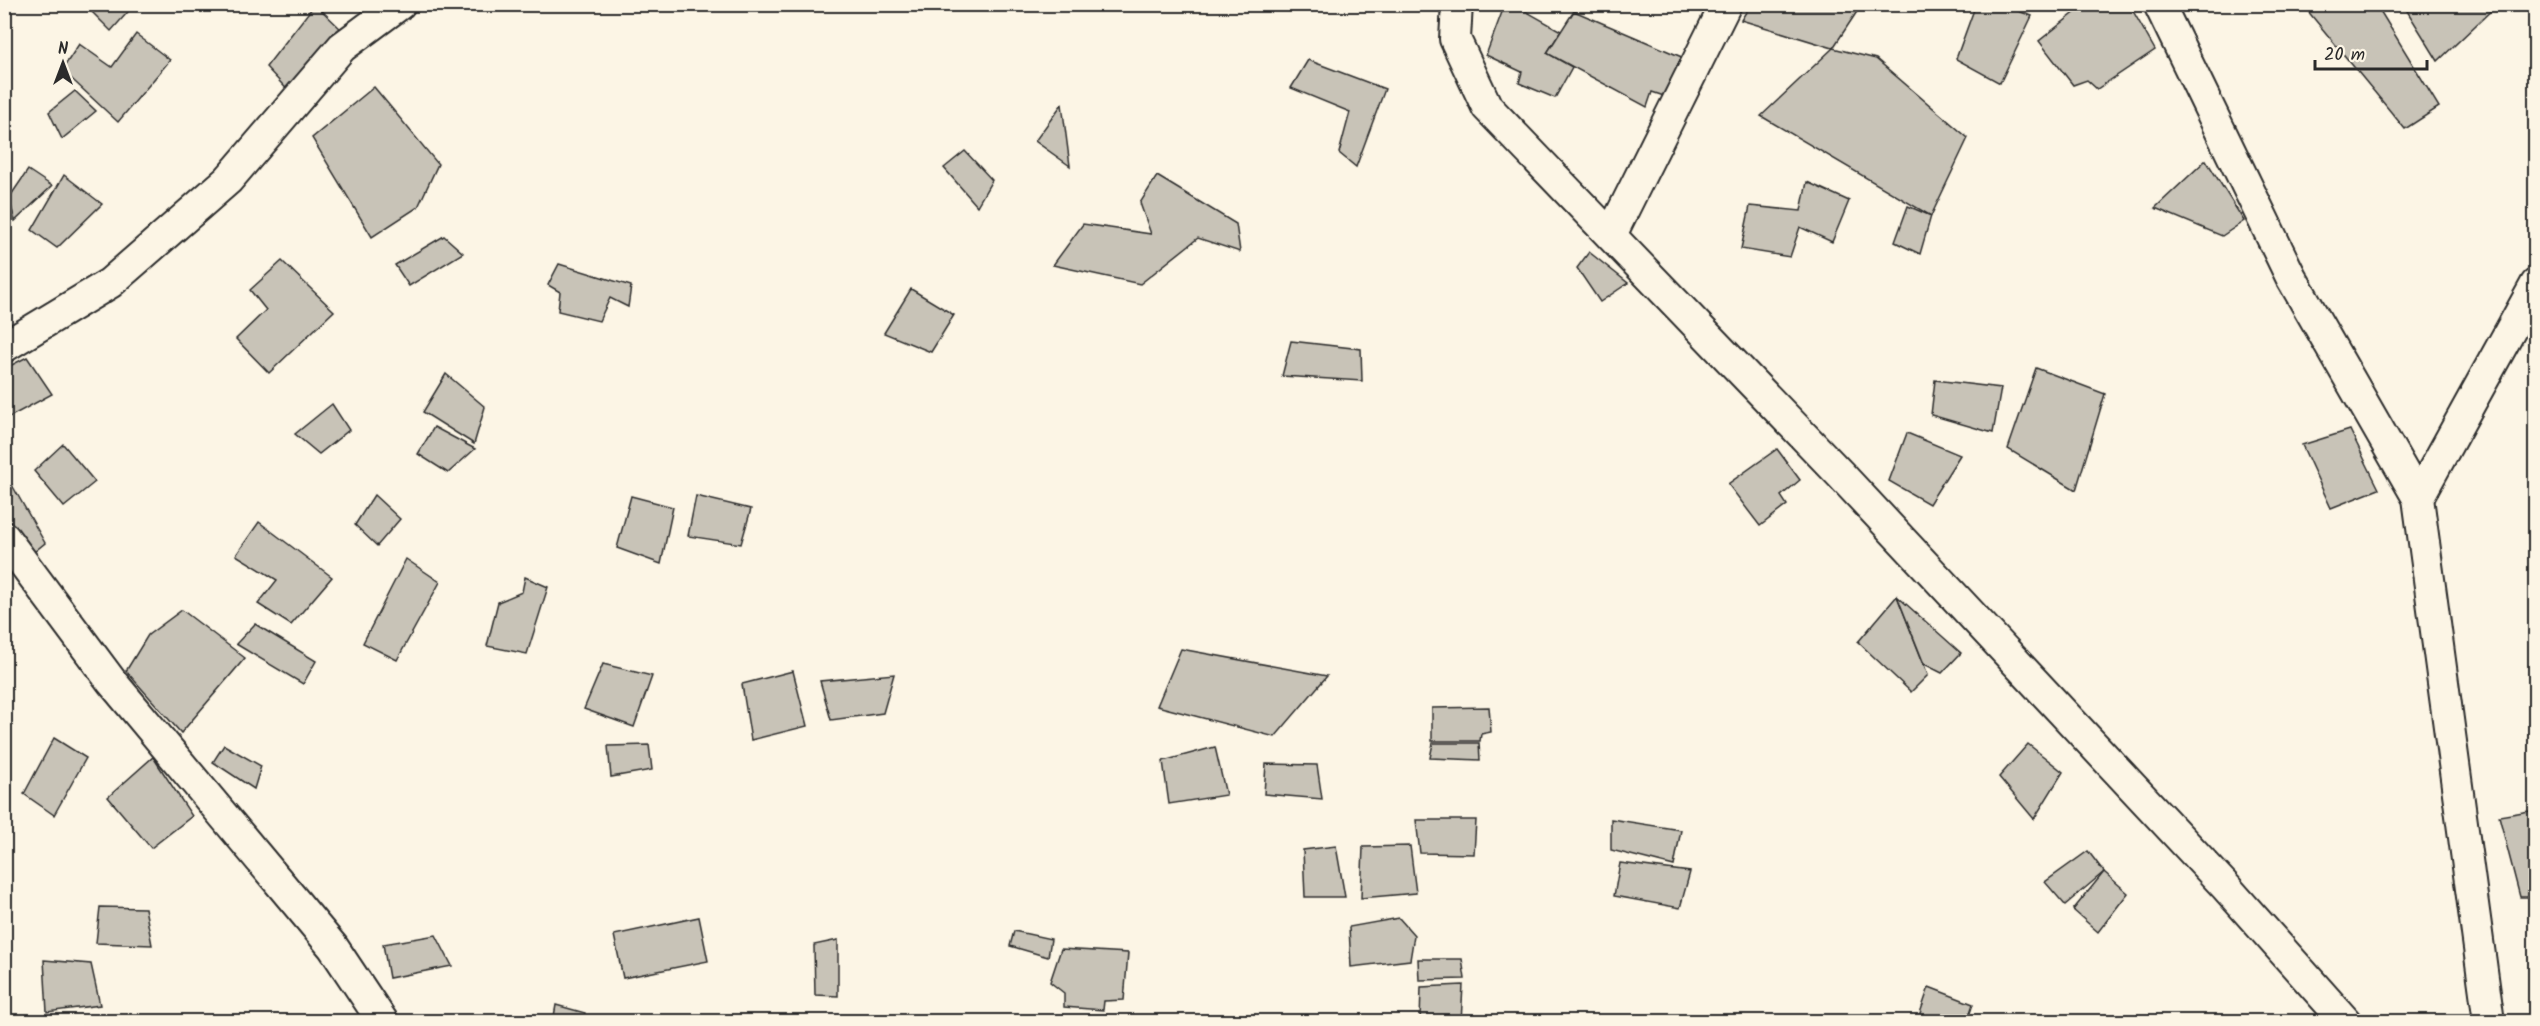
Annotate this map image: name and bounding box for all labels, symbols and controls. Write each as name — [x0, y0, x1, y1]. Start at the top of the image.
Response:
north arrow — [33, 33, 93, 93]
scale bar — [2315, 33, 2428, 71]
text: N — [58, 37, 68, 62]
text: 20 m — [2324, 41, 2365, 70]

